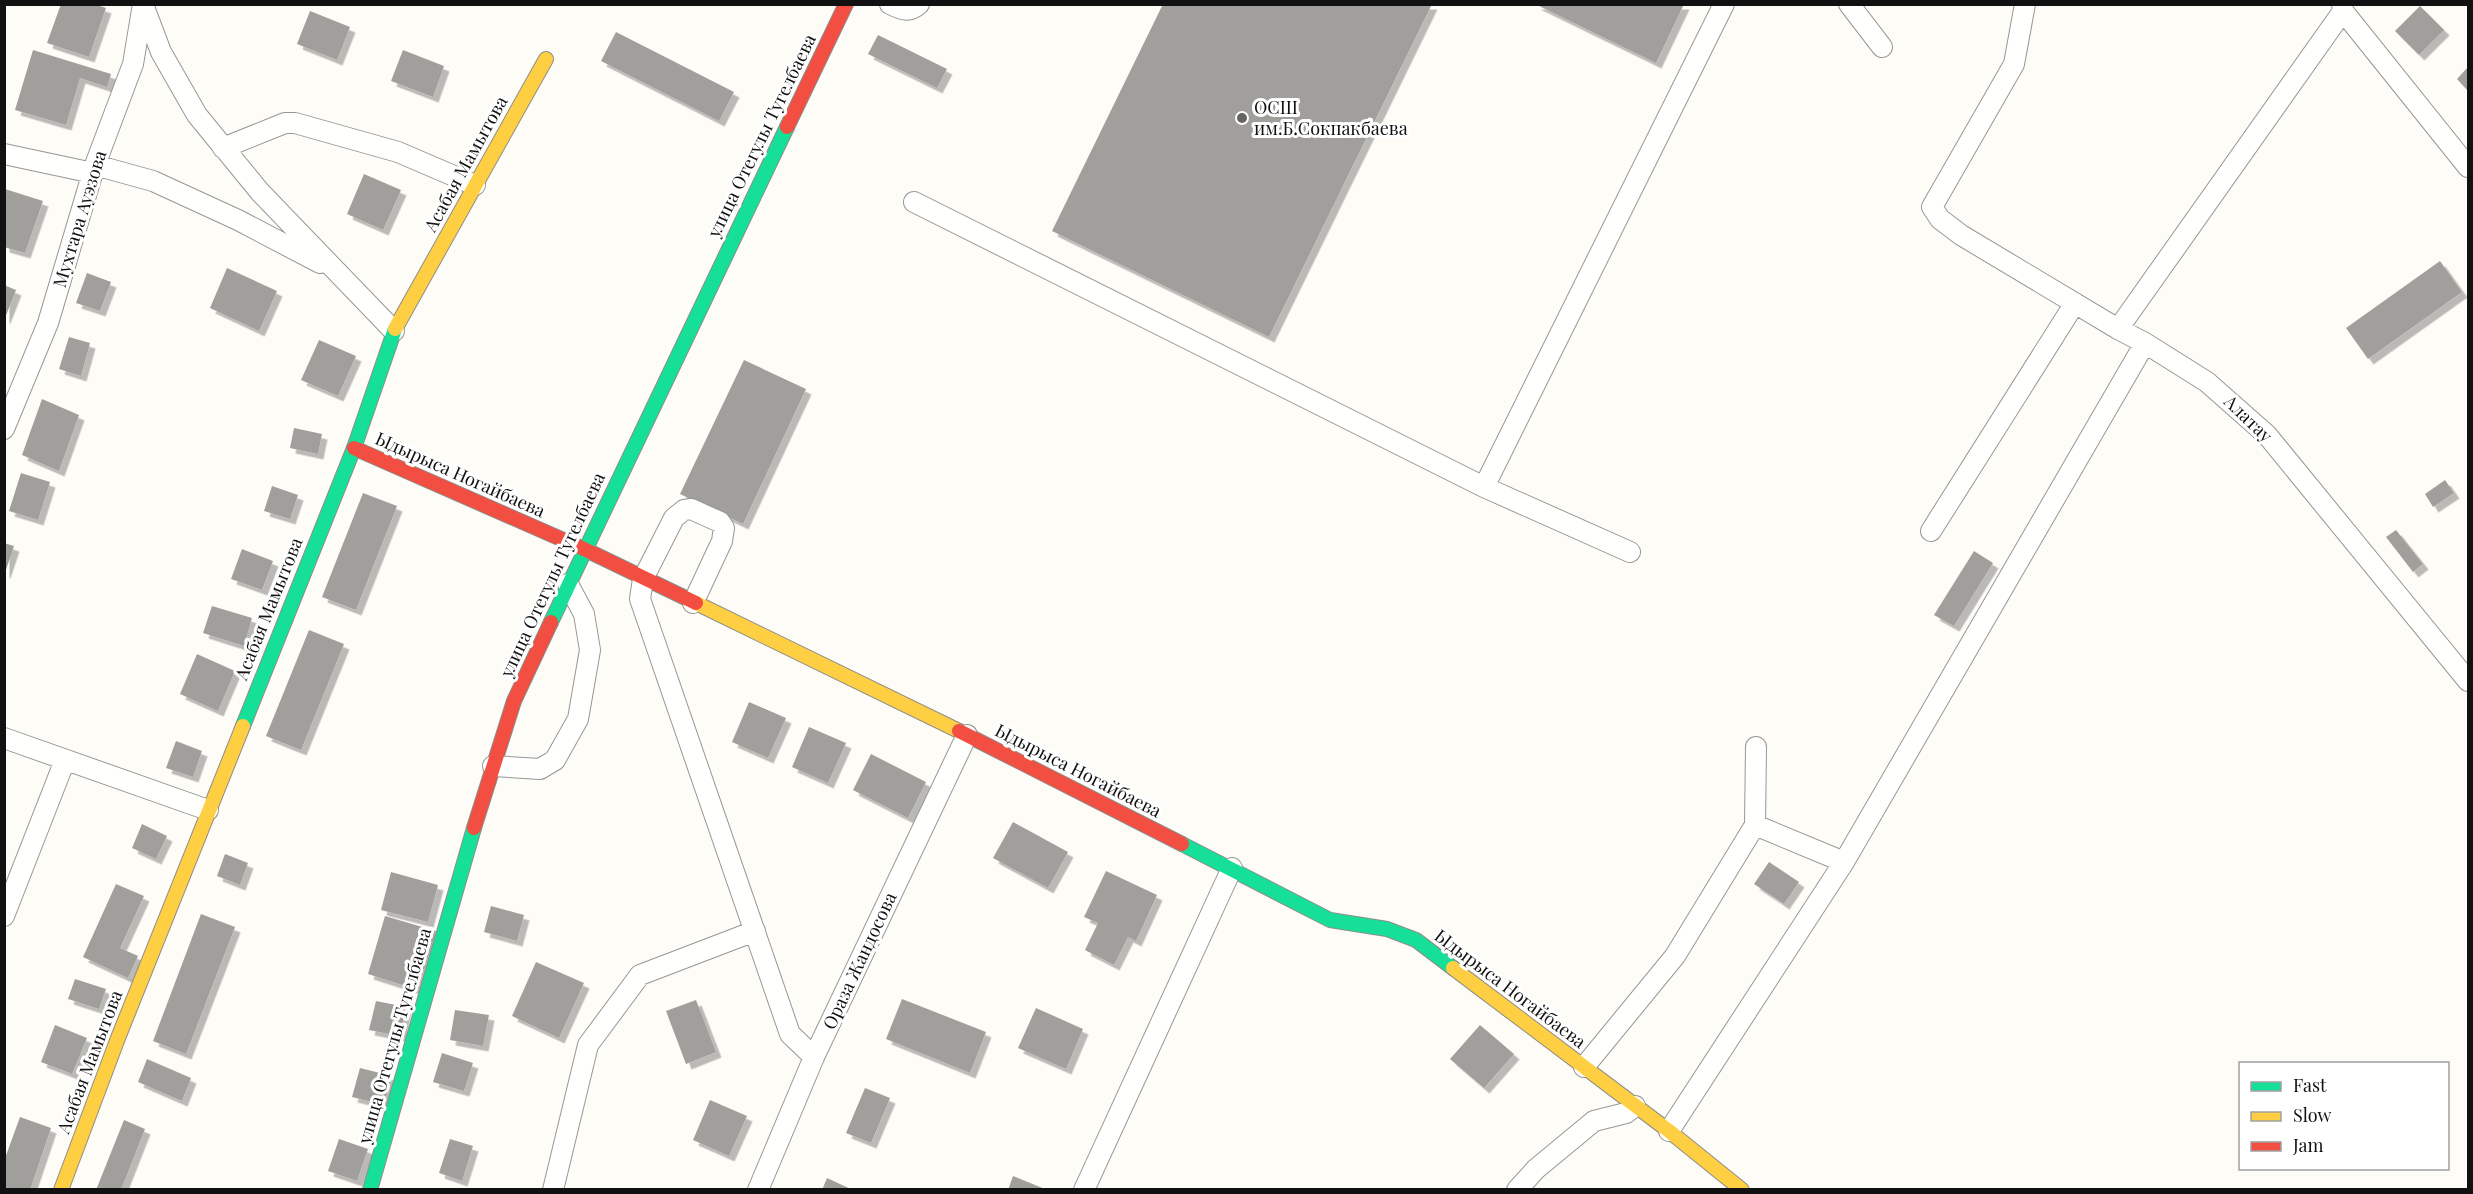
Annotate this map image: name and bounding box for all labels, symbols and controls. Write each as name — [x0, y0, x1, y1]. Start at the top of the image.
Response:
street label: улица Отегулы Тугелбаева — [701, 30, 821, 242]
street label: Асабая Мамытова — [417, 91, 512, 237]
place label: ОСШ им.Б.Сокпакбаева — [1254, 95, 1408, 140]
marker: ОСШ им.Б.Сокпакбаева — [1235, 111, 1249, 125]
street label: Мухтара Ауэзова — [47, 147, 111, 290]
street label: Алатау — [2219, 389, 2278, 447]
street label: Ыдырыса Ногайбаева — [372, 426, 549, 522]
street label: улица Отегулы Тугелбаева — [494, 468, 610, 682]
street label: Асабая Мамытова — [228, 534, 308, 684]
street label: Ыдырыса Ногайбаева — [991, 718, 1166, 823]
street label: Ораза Жандосова — [817, 888, 901, 1033]
street label: Ыдырыса Ногайбаева — [1430, 923, 1591, 1053]
street label: улица Отегулы Тугелбаева — [351, 925, 436, 1147]
street label: Асабая Мамытова — [50, 986, 127, 1138]
legend — [2239, 1062, 2449, 1170]
text: Fast — [2293, 1073, 2327, 1097]
text: Slow — [2293, 1103, 2331, 1127]
text: Jam — [2292, 1133, 2323, 1157]

